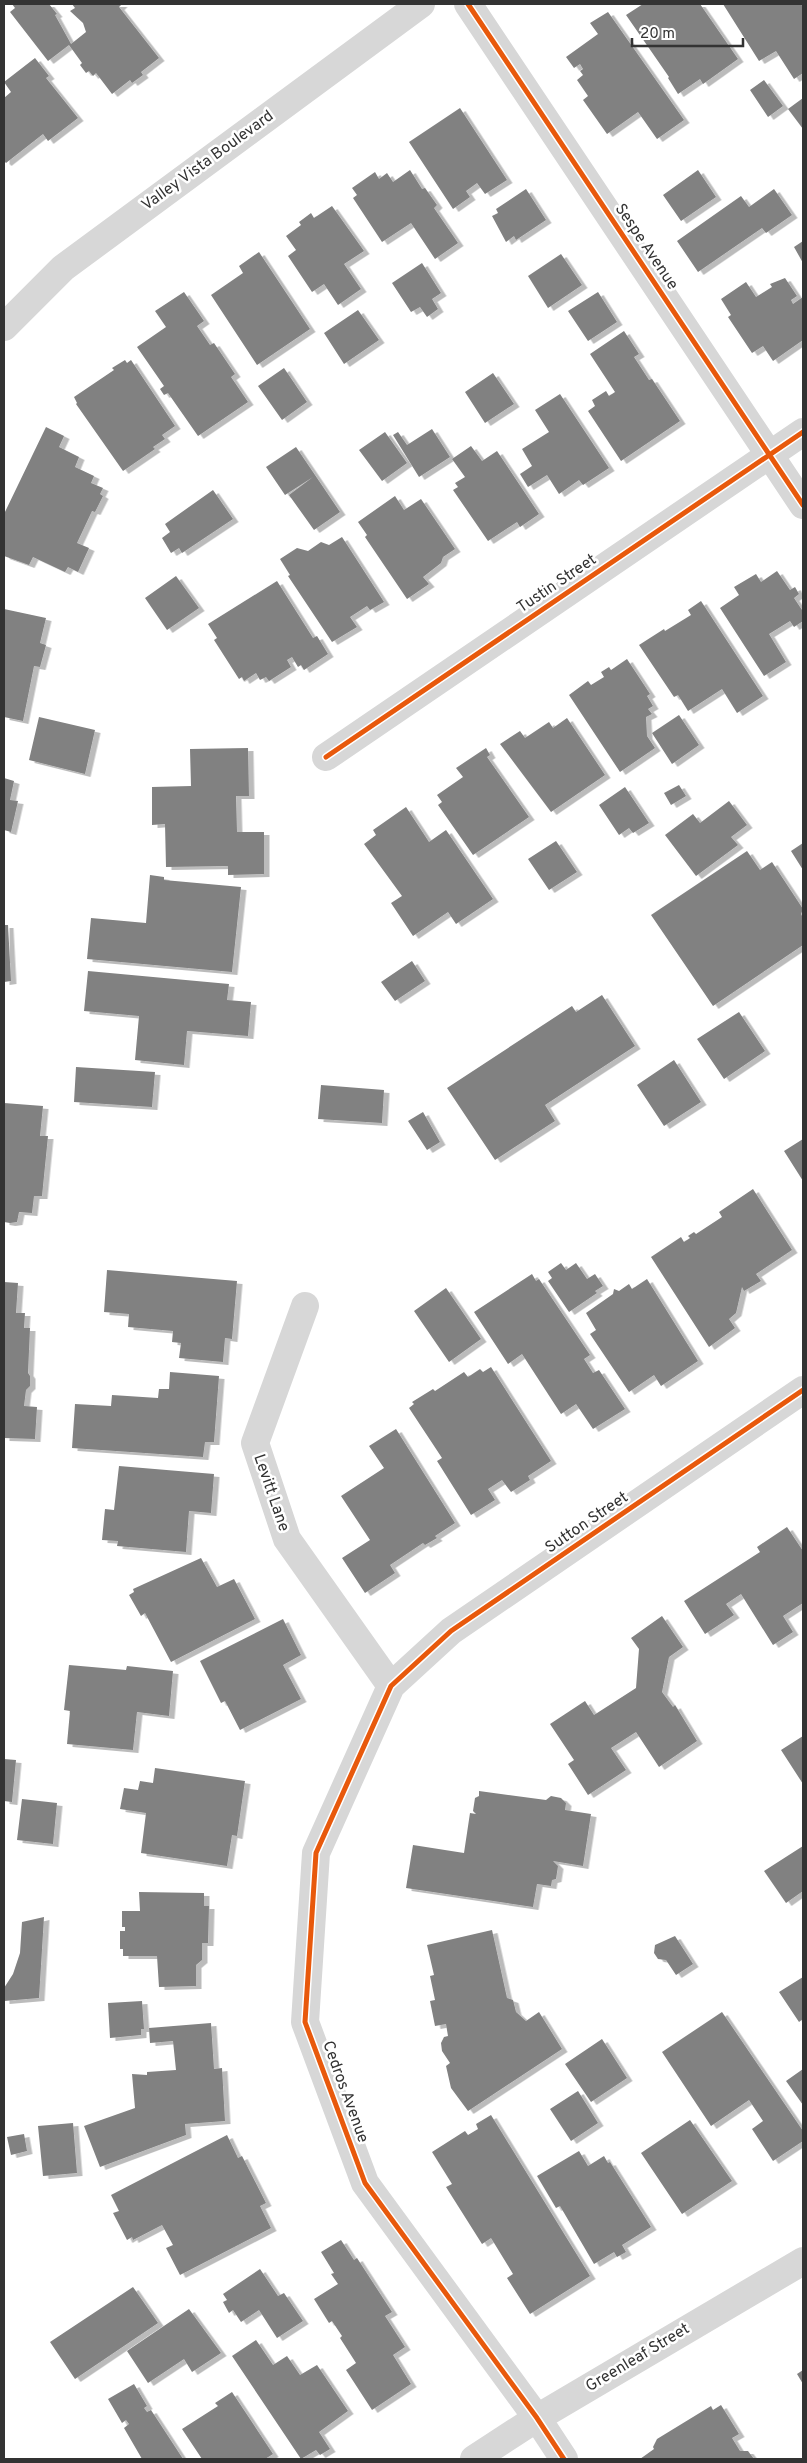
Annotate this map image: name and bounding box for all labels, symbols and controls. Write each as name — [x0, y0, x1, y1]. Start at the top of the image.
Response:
scale bar — [632, 15, 743, 47]
text: 20 m — [640, 25, 675, 44]
street label: Valley Vista Boulevard — [138, 106, 278, 216]
street label: Sespe Avenue — [610, 200, 682, 294]
street label: Tustin Street — [513, 550, 601, 618]
street label: Levitt Lane — [248, 1452, 294, 1534]
street label: Sutton Street — [542, 1488, 632, 1558]
street label: Cedros Avenue — [317, 2038, 373, 2146]
street label: Greenleaf Street — [582, 2319, 694, 2397]

